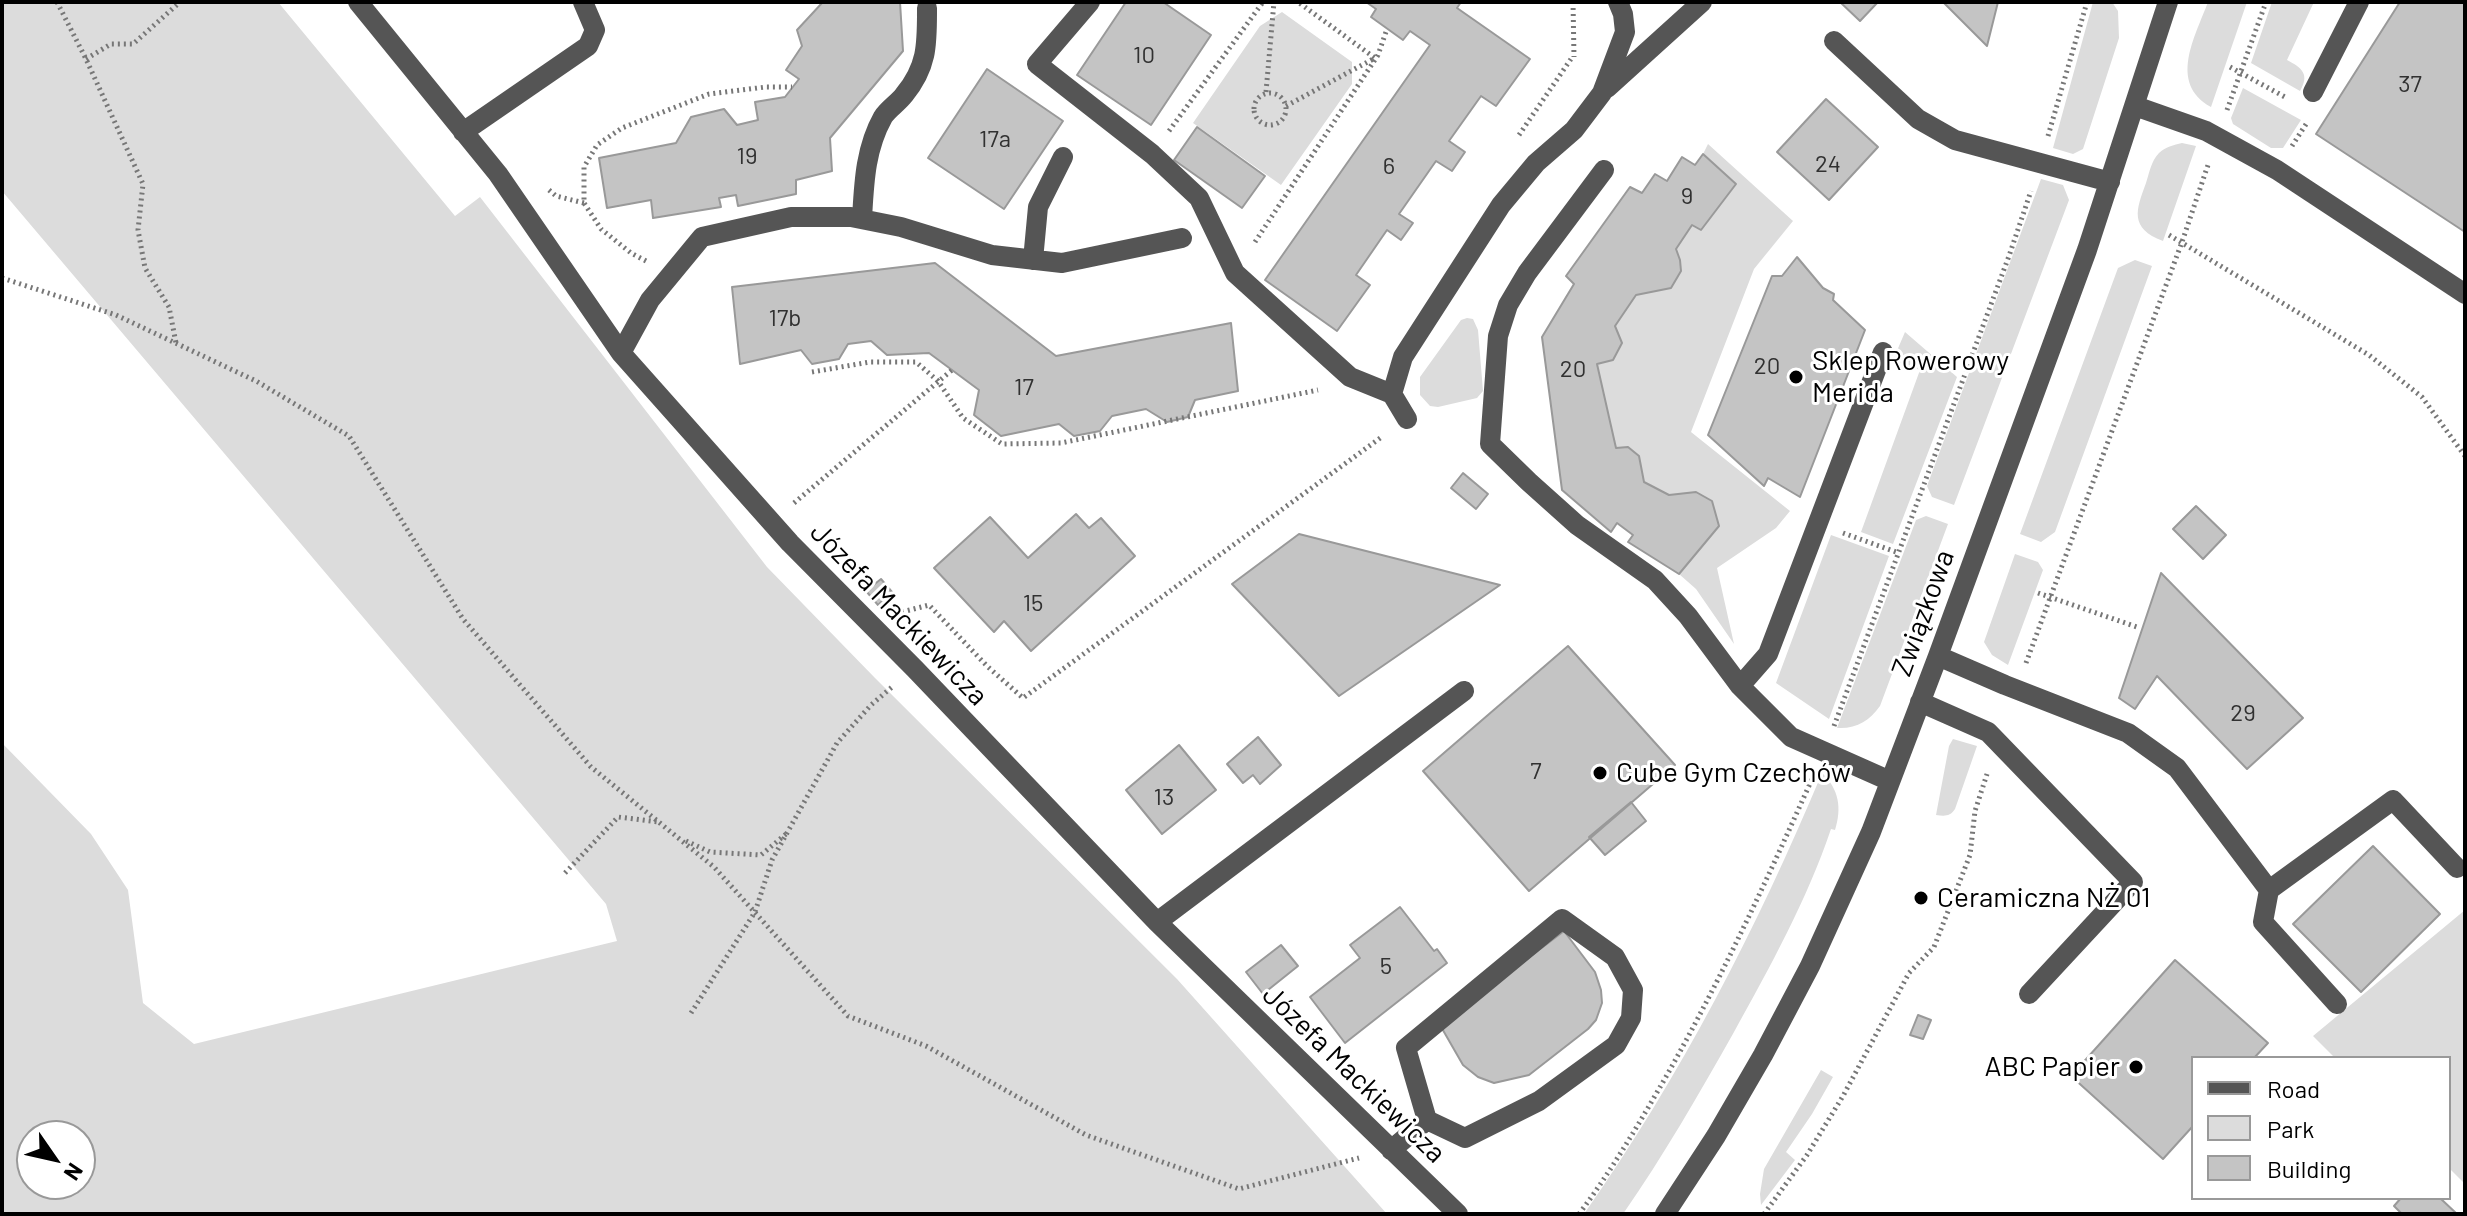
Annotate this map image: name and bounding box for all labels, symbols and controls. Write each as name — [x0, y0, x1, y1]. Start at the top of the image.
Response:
house number: 10 — [1133, 41, 1155, 69]
house number: 37 — [2398, 70, 2422, 98]
house number: 17a — [979, 125, 1011, 153]
house number: 19 — [737, 142, 757, 170]
house number: 24 — [1815, 150, 1841, 178]
house number: 6 — [1383, 152, 1395, 180]
house number: 9 — [1681, 182, 1693, 210]
house number: 17b — [769, 304, 801, 332]
place label: Sklep Rowerowy Merida — [1812, 344, 2009, 410]
house number: 20 — [1754, 352, 1780, 380]
house number: 20 — [1560, 355, 1586, 383]
marker: Sklep Rowerowy Merida — [1787, 368, 1805, 386]
house number: 17 — [1014, 373, 1034, 401]
street label: Józefa Mackiewicza — [803, 516, 995, 712]
street label: Związkowa — [1885, 545, 1961, 681]
house number: 15 — [1023, 589, 1043, 617]
house number: 29 — [2230, 699, 2256, 727]
place label: Cube Gym Czechów — [1616, 756, 1851, 790]
house number: 7 — [1530, 757, 1542, 785]
marker: Cube Gym Czechów — [1591, 764, 1609, 782]
house number: 13 — [1154, 783, 1174, 811]
place label: Ceramiczna NŻ 01 — [1937, 881, 2150, 915]
marker: Ceramiczna NŻ 01 — [1912, 889, 1930, 907]
house number: 5 — [1380, 952, 1392, 980]
street label: Józefa Mackiewicza — [1256, 978, 1452, 1170]
place label: ABC Papier — [1984, 1050, 2120, 1084]
legend — [2191, 1056, 2451, 1200]
marker: ABC Papier — [2127, 1058, 2145, 1076]
text: Road — [2267, 1074, 2320, 1103]
text: Park — [2267, 1114, 2314, 1143]
north arrow — [16, 1120, 96, 1200]
text: Building — [2267, 1154, 2351, 1183]
text: N — [59, 1159, 89, 1186]

